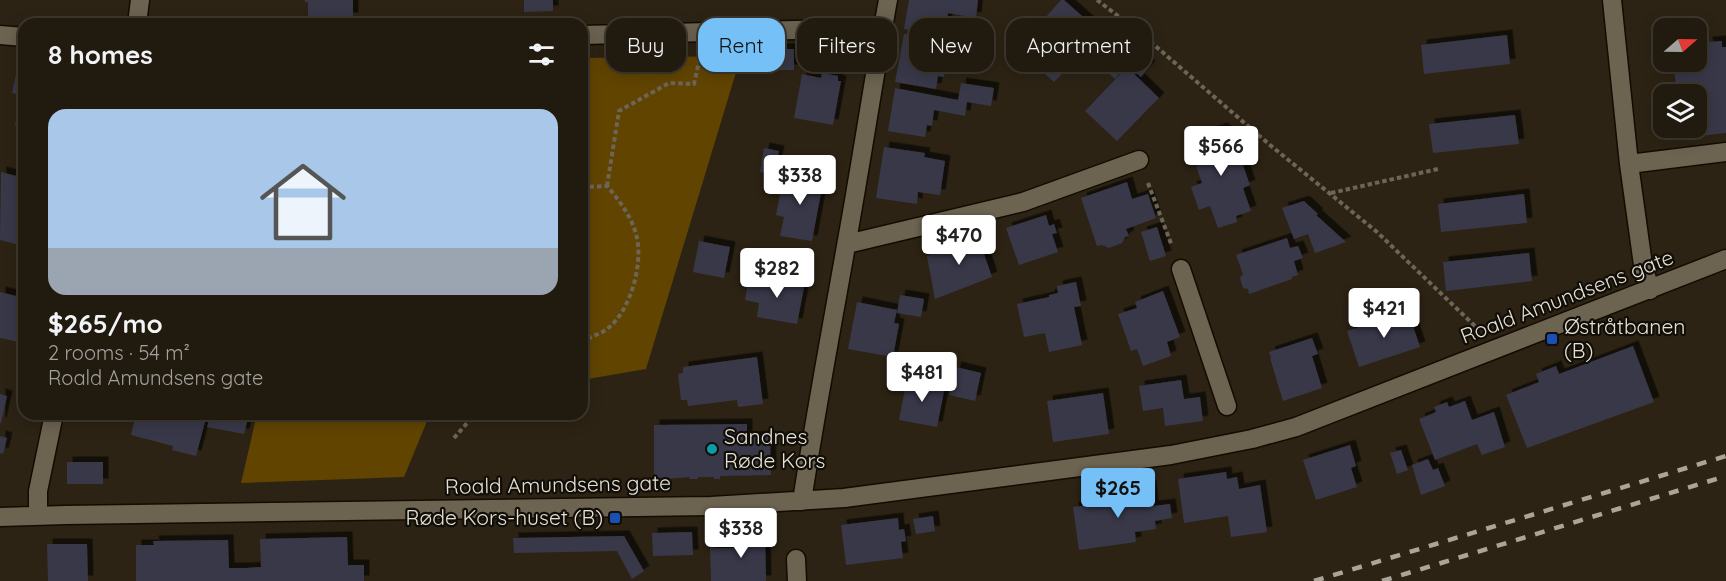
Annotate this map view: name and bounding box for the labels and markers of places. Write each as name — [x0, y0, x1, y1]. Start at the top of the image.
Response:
pin: $566 — [1185, 126, 1257, 177]
pin: $338 — [764, 155, 836, 206]
pin: $470 — [923, 215, 995, 266]
pin: $282 — [741, 248, 813, 299]
pin: $421 — [1348, 288, 1420, 339]
place label: Østråtbanen (B) — [1564, 313, 1686, 363]
marker: Østråtbanen (B) — [1545, 332, 1559, 346]
pin: $481 — [886, 352, 958, 403]
place label: Sandnes Røde Kors — [724, 423, 825, 473]
marker: Sandnes Røde Kors — [705, 442, 719, 456]
pin: $265 — [1082, 468, 1154, 519]
place label: Røde Kors-huset (B) — [406, 504, 603, 530]
pin: $338 — [705, 508, 777, 559]
marker: Røde Kors-huset (B) — [608, 511, 622, 525]

